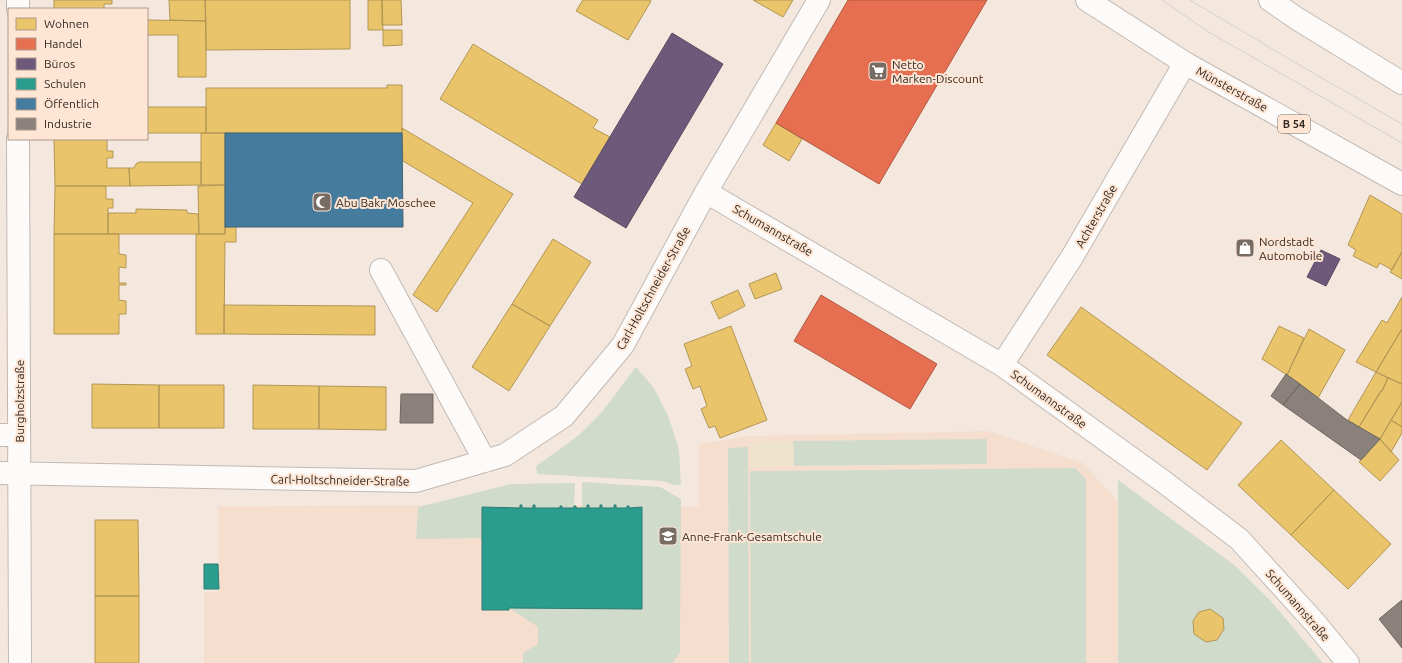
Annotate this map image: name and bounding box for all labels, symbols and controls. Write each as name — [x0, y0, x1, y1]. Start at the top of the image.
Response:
legend — [8, 8, 148, 140]
text: Wohnen — [44, 17, 89, 30]
text: Handel — [44, 37, 82, 50]
text: Büros — [44, 57, 75, 70]
place label: Netto Marken-Discount — [892, 58, 984, 85]
supermarket icon: Netto Marken-Discount — [867, 60, 889, 82]
street label: Münsterstraße — [1194, 64, 1270, 114]
text: Schulen — [44, 77, 86, 90]
text: Öffentlich — [44, 97, 99, 110]
road number: B 54 — [1278, 115, 1310, 133]
text: Industrie — [44, 117, 92, 130]
street label: Achterstraße — [1073, 182, 1119, 250]
mosque icon: Abu Bakr Moschee — [311, 191, 333, 213]
place label: Abu Bakr Moschee — [336, 196, 436, 209]
street label: Schumannstraße — [731, 202, 815, 258]
street label: Carl-Holtschneider-Straße — [614, 224, 692, 352]
place label: Nordstadt Automobile — [1259, 235, 1322, 262]
shop icon: Nordstadt Automobile — [1234, 237, 1256, 259]
street label: Burgholzstraße — [13, 360, 26, 442]
street label: Schumannstraße — [1009, 367, 1089, 431]
street label: Carl-Holtschneider-Straße — [270, 472, 410, 488]
school or university icon: Anne-Frank-Gesamtschule — [657, 525, 679, 547]
place label: Anne-Frank-Gesamtschule — [682, 530, 822, 543]
street label: Schumannstraße — [1263, 567, 1333, 643]

